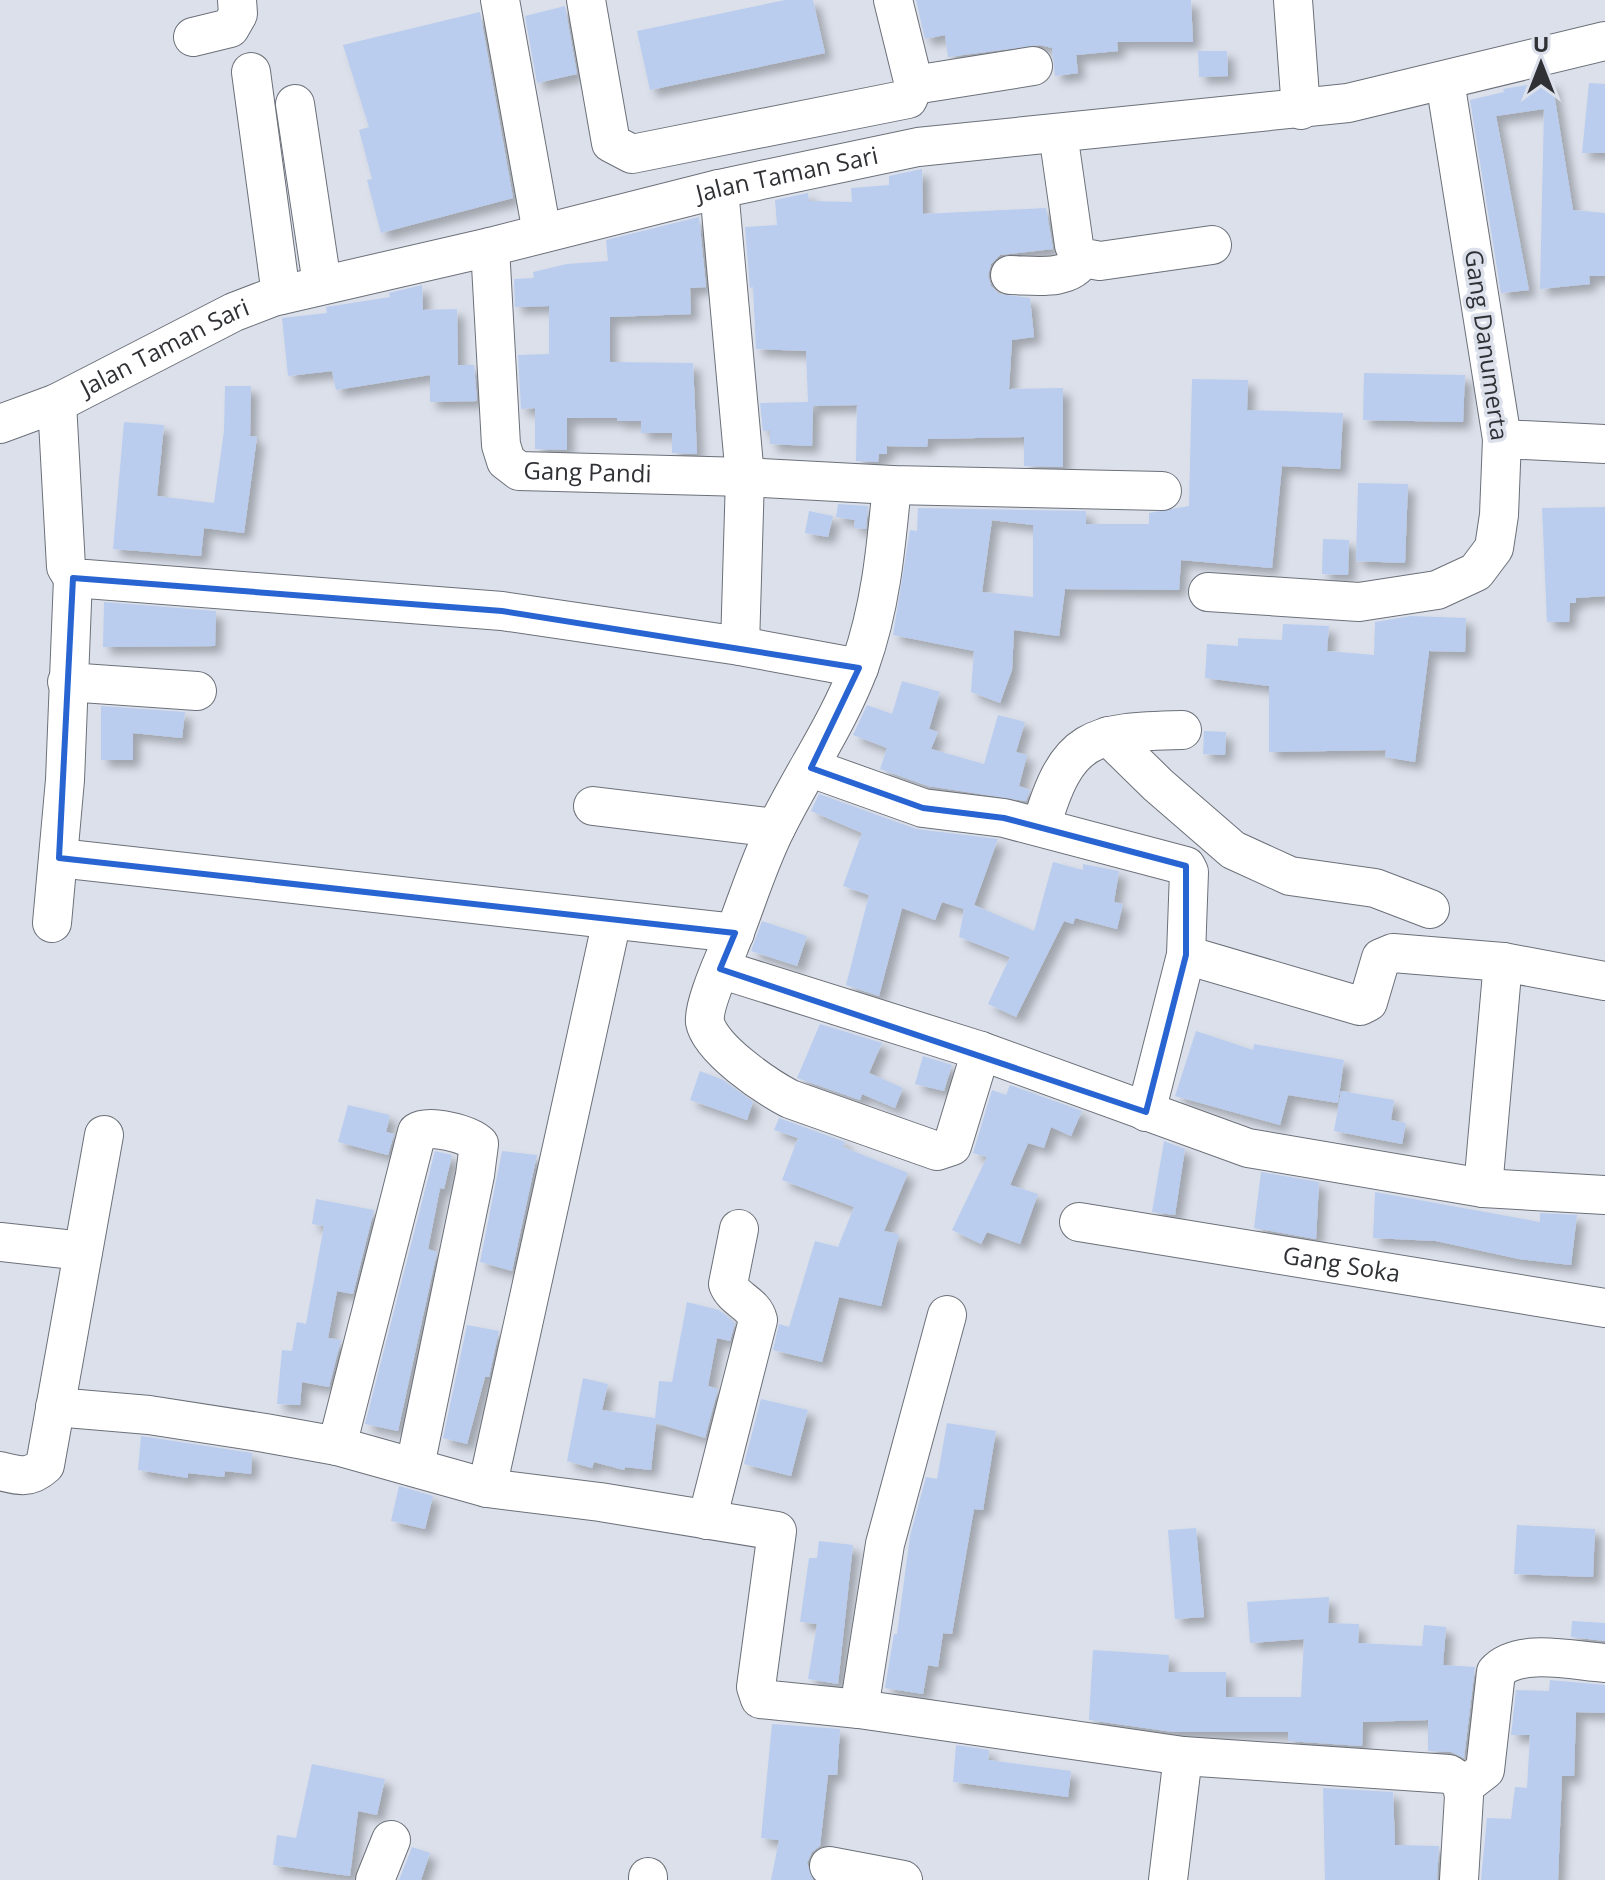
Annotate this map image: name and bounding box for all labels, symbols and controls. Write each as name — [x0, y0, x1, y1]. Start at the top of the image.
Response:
north arrow — [1501, 24, 1581, 104]
text: U — [1533, 28, 1549, 58]
street label: Jalan Taman Sari — [690, 138, 881, 210]
street label: Gang Danumerta — [1458, 247, 1517, 442]
street label: Jalan Taman Sari — [72, 290, 253, 404]
street label: Gang Pandi — [523, 453, 652, 490]
street label: Gang Soka — [1281, 1238, 1403, 1289]

